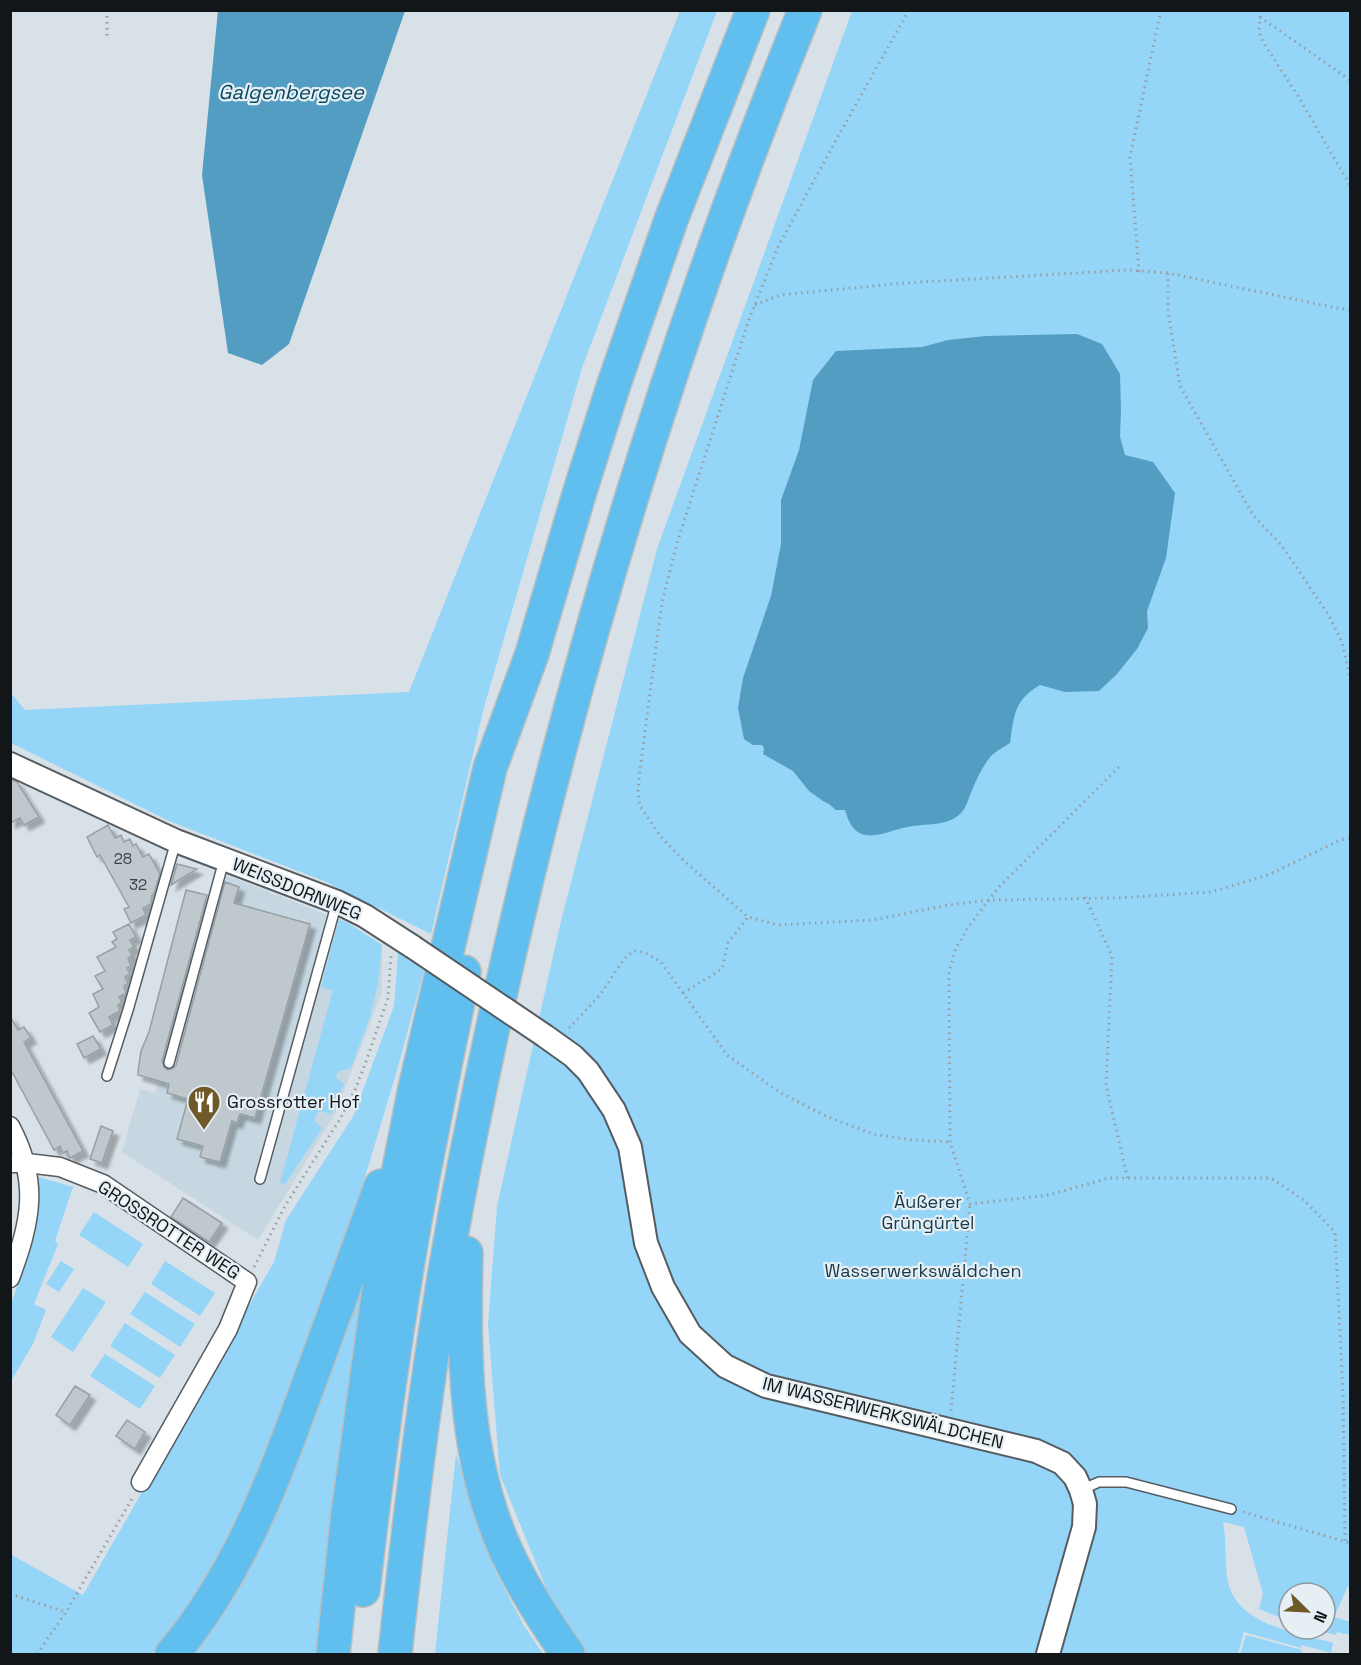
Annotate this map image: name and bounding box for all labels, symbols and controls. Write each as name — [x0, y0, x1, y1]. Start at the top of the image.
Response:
water label: Galgenbergsee — [218, 79, 365, 105]
house number: 28 — [114, 849, 132, 868]
street label: WEISSDORNWEG — [229, 852, 365, 925]
house number: 32 — [129, 875, 147, 894]
restaurant icon: Grossrotter Hof — [186, 1084, 222, 1131]
place label: Grossrotter Hof — [227, 1090, 360, 1113]
street label: GROSSROTTER WEG — [94, 1175, 245, 1284]
park label: Äußerer Grüngürtel — [881, 1190, 975, 1234]
park label: Wasserwerkswäldchen — [825, 1259, 1021, 1282]
street label: IM WASSERWERKSWÄLDCHEN — [760, 1371, 1006, 1454]
north arrow — [1277, 1581, 1337, 1641]
text: N — [1308, 1608, 1332, 1626]

